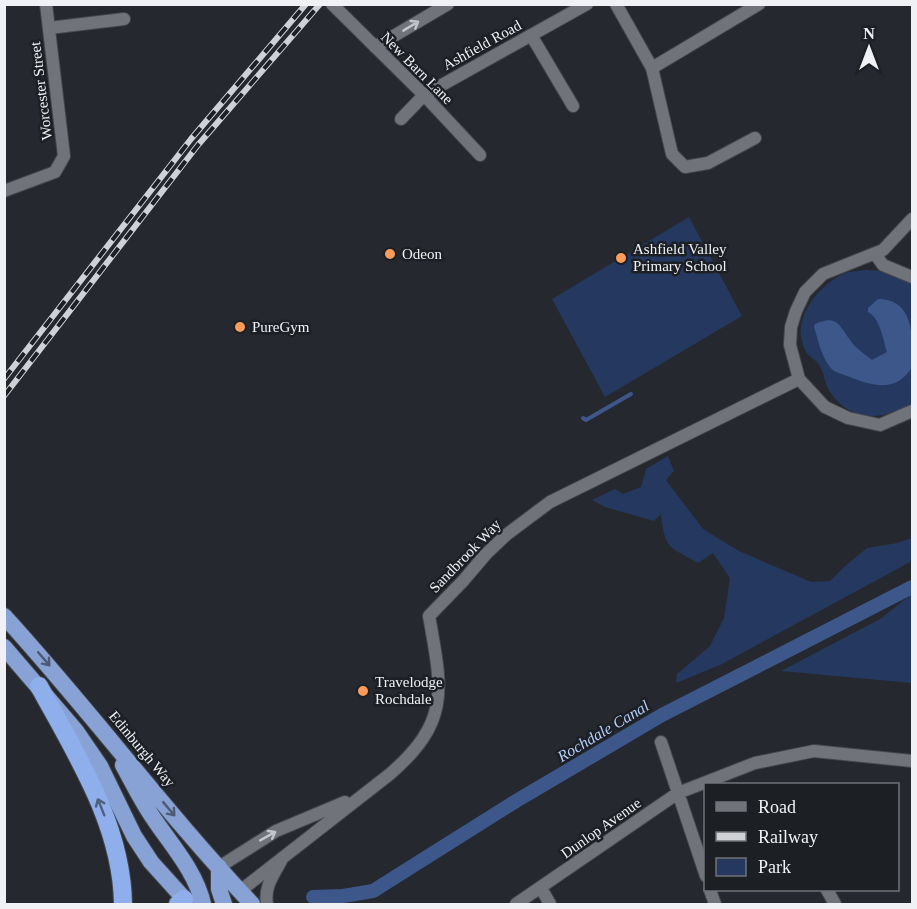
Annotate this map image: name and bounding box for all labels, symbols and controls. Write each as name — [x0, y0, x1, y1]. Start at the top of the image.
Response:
street label: Ashfield Road — [440, 17, 524, 73]
north arrow — [839, 18, 899, 78]
one-way arrow — [402, 20, 420, 31]
text: N — [863, 25, 875, 42]
street label: New Barn Lane — [378, 29, 456, 107]
street label: Worcester Street — [27, 40, 55, 141]
place label: Ashfield Valley Primary School — [633, 241, 727, 274]
place label: Odeon — [402, 246, 442, 262]
marker: Odeon — [383, 247, 397, 261]
marker: Ashfield Valley Primary School — [614, 251, 628, 265]
place label: PureGym — [252, 319, 310, 335]
marker: PureGym — [233, 320, 247, 334]
street label: Sandbrook Way — [426, 516, 504, 596]
one-way arrow — [37, 651, 51, 666]
place label: Travelodge Rochdale — [375, 674, 443, 707]
marker: Travelodge Rochdale — [356, 684, 370, 698]
water label: Rochdale Canal — [553, 697, 652, 765]
street label: Edinburgh Way — [106, 708, 179, 790]
legend — [704, 783, 899, 891]
street label: Dunlop Avenue — [558, 794, 644, 861]
text: Road — [758, 797, 796, 817]
one-way arrow — [95, 799, 106, 817]
one-way arrow — [163, 801, 176, 817]
text: Railway — [758, 827, 818, 847]
one-way arrow — [259, 830, 276, 842]
text: Park — [758, 857, 791, 877]

